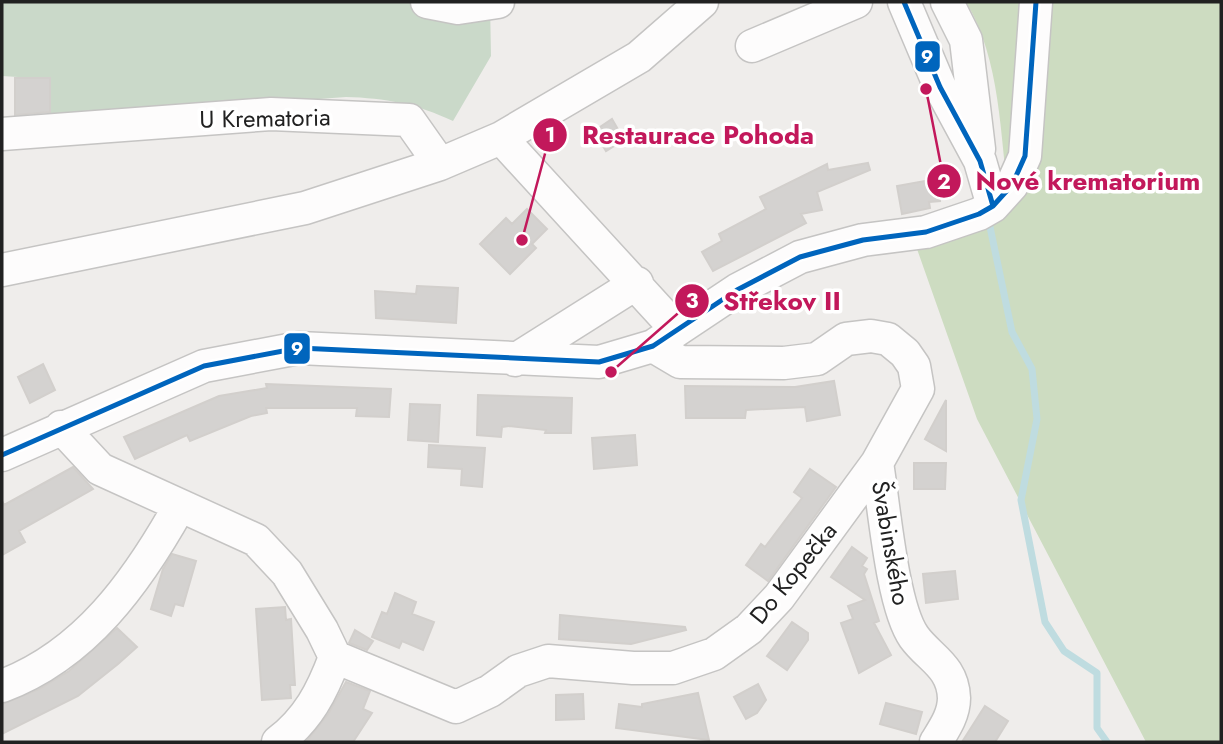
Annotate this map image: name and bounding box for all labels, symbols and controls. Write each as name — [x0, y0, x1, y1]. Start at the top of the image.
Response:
line badge: 9 — [914, 40, 941, 73]
text: 9 — [921, 43, 933, 70]
street label: U Krematoria — [199, 99, 331, 137]
callout: Restaurace Pohoda — [533, 111, 828, 158]
text: Restaurace Pohoda — [582, 116, 814, 154]
text: 1 — [545, 120, 555, 150]
callout: Nové krematorium — [926, 158, 1214, 205]
text: Nové krematorium — [976, 162, 1200, 200]
text: 2 — [937, 167, 951, 197]
callout: Střekov II — [674, 278, 855, 325]
text: Střekov II — [723, 282, 841, 320]
text: 3 — [685, 286, 699, 316]
line badge: 9 — [283, 332, 311, 365]
text: 9 — [291, 335, 303, 362]
street label: Švabinského — [863, 478, 919, 608]
street label: Do Kopečka — [741, 515, 845, 631]

